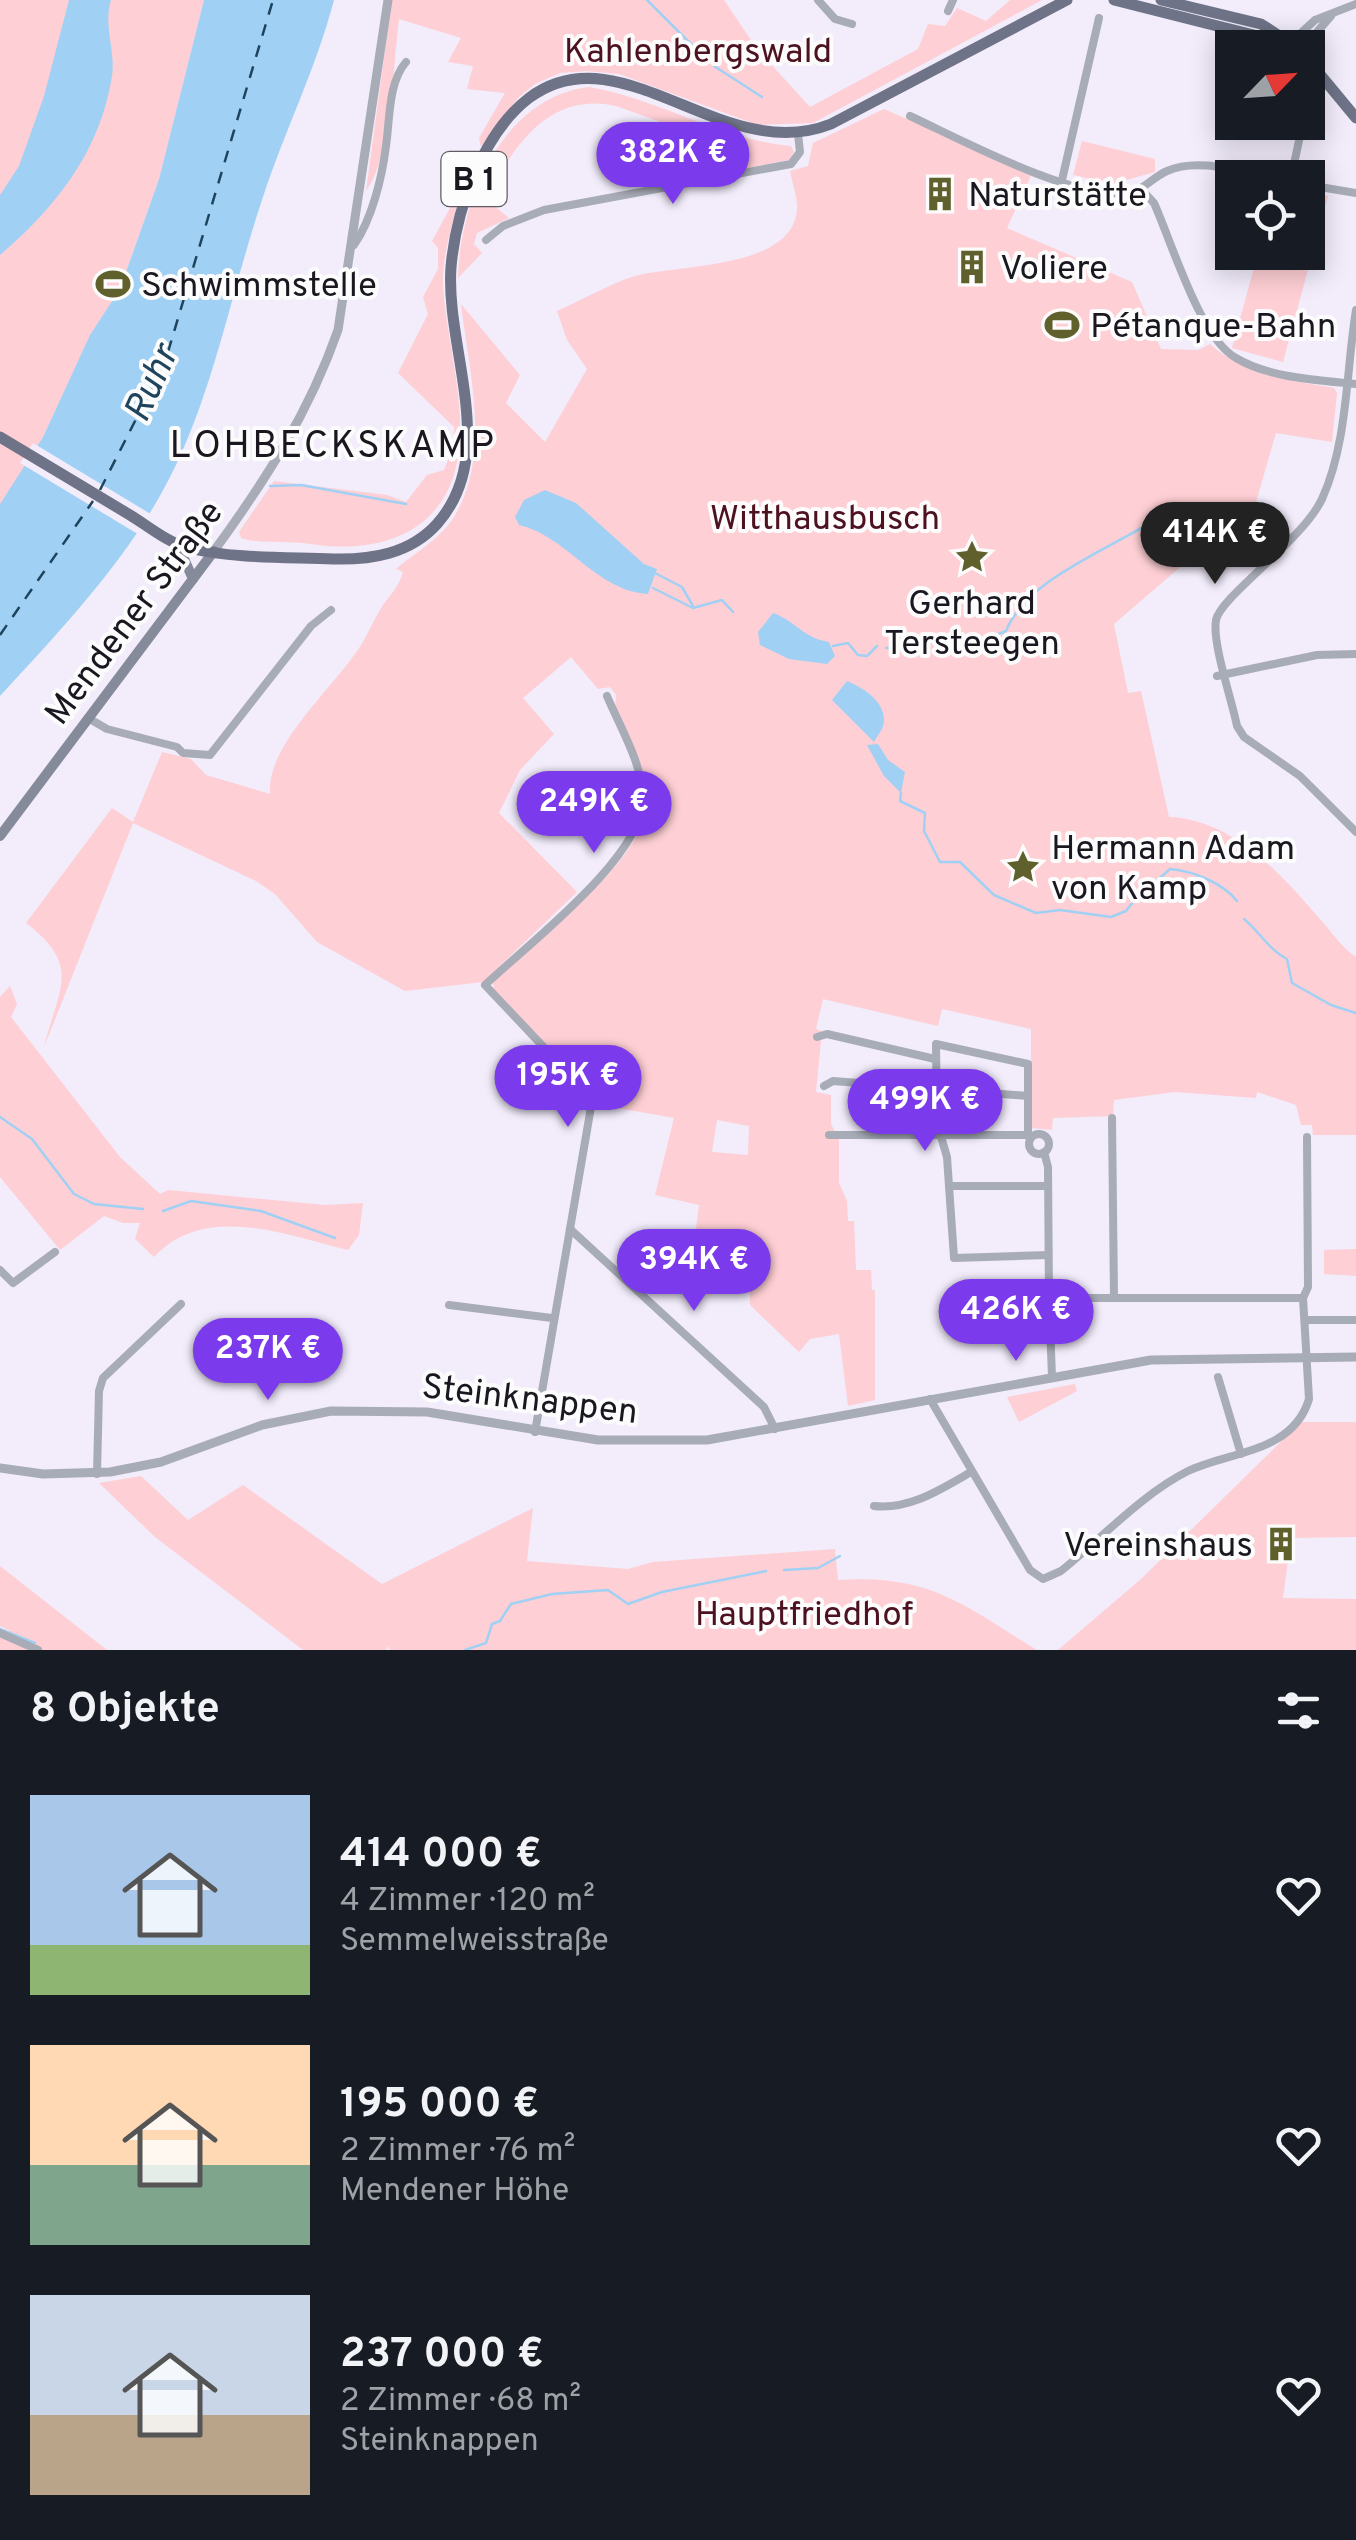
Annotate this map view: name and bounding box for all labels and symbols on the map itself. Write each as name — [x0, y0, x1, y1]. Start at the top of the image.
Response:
north arrow — [1215, 30, 1325, 140]
park label: Kahlenbergswald — [564, 31, 832, 75]
pin: 382K € — [592, 122, 754, 207]
road number: B 1 — [442, 152, 506, 206]
building icon: Naturstätte — [921, 175, 959, 213]
place label: Naturstätte — [968, 175, 1147, 219]
building icon: Voliere — [953, 248, 991, 286]
place label: Voliere — [1000, 248, 1108, 292]
sports icon: Schwimmstelle — [94, 265, 132, 303]
place label: Schwimmstelle — [141, 265, 377, 309]
sports icon: Pétanque-Bahn — [1043, 306, 1081, 344]
place label: Pétanque-Bahn — [1090, 306, 1337, 350]
water label: Ruhr — [115, 336, 193, 431]
district label: LOHBECKSKAMP — [170, 423, 496, 472]
street label: Mendener Straße — [37, 493, 234, 735]
park label: Witthausbusch — [710, 498, 940, 542]
pin: 414K € — [1134, 502, 1296, 587]
place icon: Gerhard Tersteegen — [953, 538, 991, 576]
place label: Gerhard Tersteegen — [884, 583, 1060, 667]
pin: 249K € — [513, 771, 675, 856]
place label: Hermann Adam von Kamp — [1051, 828, 1295, 912]
place icon: Hermann Adam von Kamp — [1004, 848, 1042, 886]
pin: 195K € — [487, 1045, 649, 1130]
pin: 499K € — [844, 1069, 1006, 1154]
pin: 394K € — [613, 1229, 775, 1314]
pin: 426K € — [935, 1279, 1097, 1364]
pin: 237K € — [187, 1318, 349, 1403]
street label: Steinknappen — [419, 1366, 640, 1436]
place label: Vereinshaus — [1063, 1525, 1253, 1569]
building icon: Vereinshaus — [1262, 1525, 1300, 1563]
park label: Hauptfriedhof — [695, 1594, 914, 1638]

